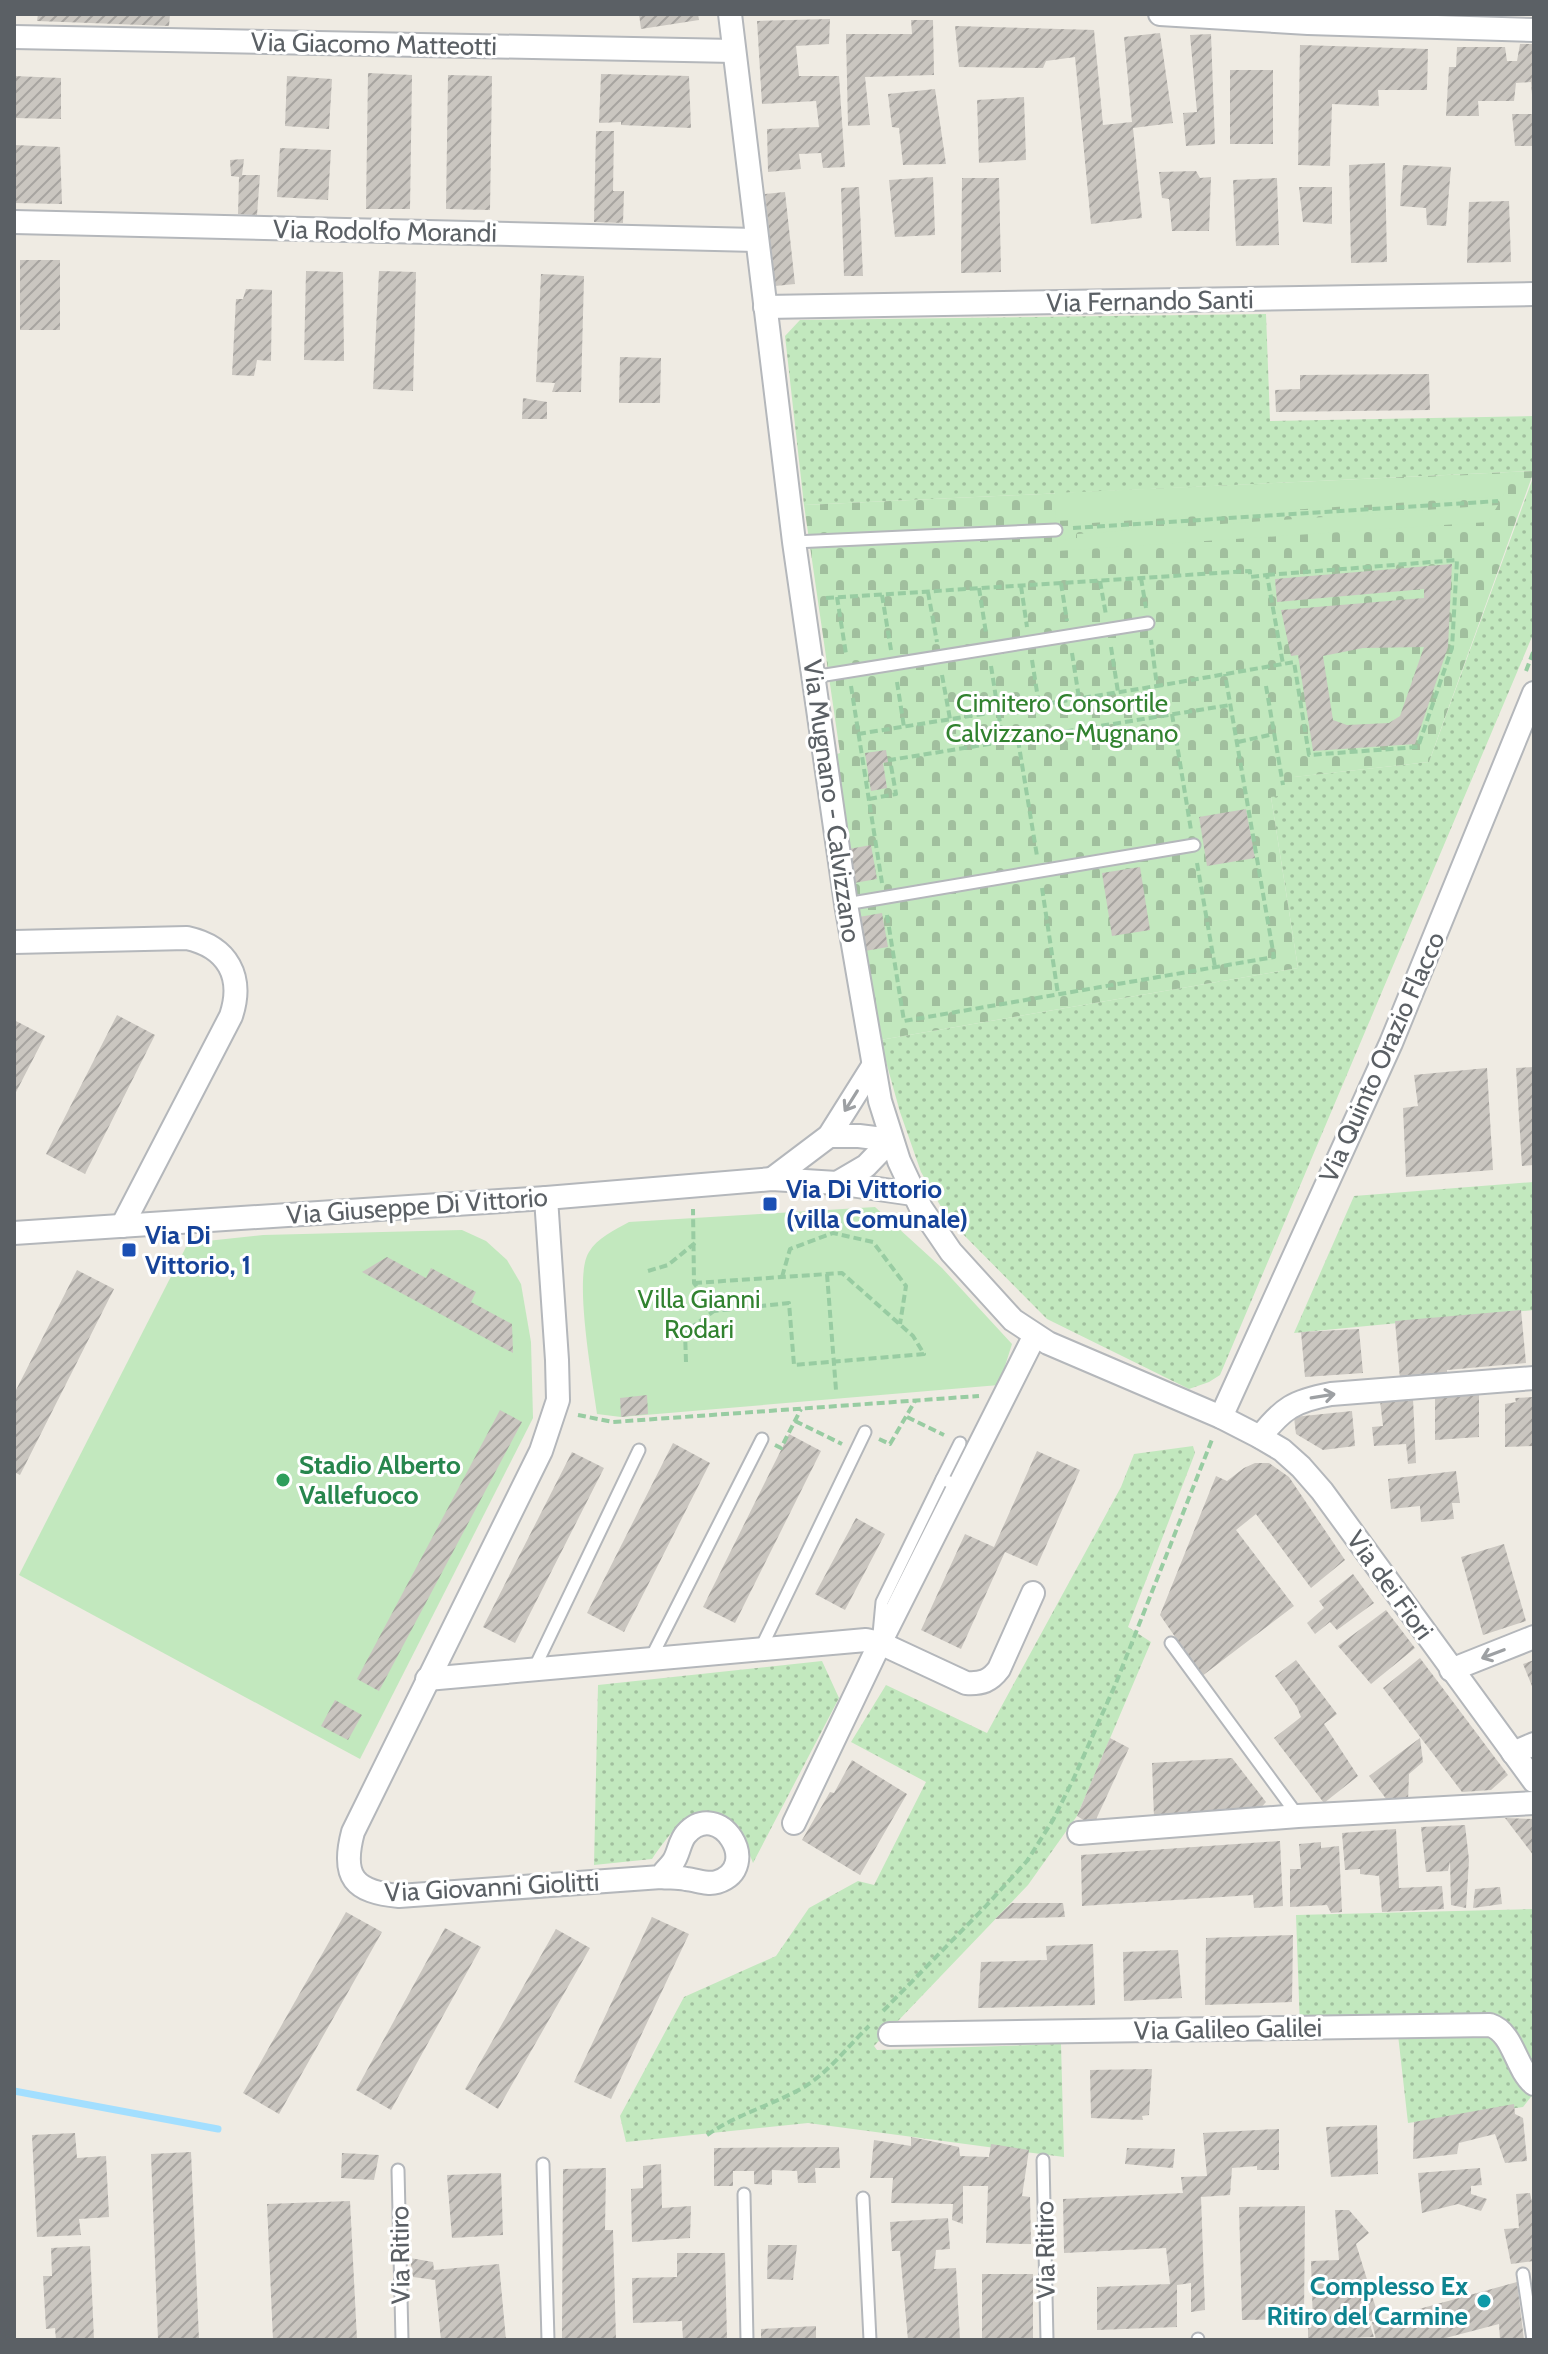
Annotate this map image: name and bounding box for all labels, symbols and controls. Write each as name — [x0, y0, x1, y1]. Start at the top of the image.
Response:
street label: Via Giacomo Matteotti — [251, 26, 497, 62]
street label: Via Rodolfo Morandi — [273, 213, 497, 249]
street label: Via Fernando Santi — [1046, 283, 1254, 319]
street label: Via Mugnano - Calvizzano — [796, 657, 868, 945]
park label: Cimitero Consortile Calvizzano-Mugnano — [946, 687, 1178, 749]
street label: Via Quinto Orazio Flacco — [1312, 927, 1452, 1187]
one-way arrow — [842, 1089, 859, 1111]
place label: Via Di Vittorio (villa Comunale) — [786, 1173, 968, 1235]
street label: Via Giuseppe Di Vittorio — [285, 1181, 549, 1231]
marker: Via Di Vittorio (villa Comunale) — [761, 1195, 779, 1213]
place label: Via Di Vittorio, 1 — [145, 1219, 251, 1281]
marker: Via Di Vittorio, 1 — [120, 1241, 138, 1259]
park label: Villa Gianni Rodari — [637, 1283, 761, 1345]
one-way arrow — [1310, 1388, 1335, 1403]
place label: Stadio Alberto Vallefuoco — [299, 1449, 461, 1511]
marker: Stadio Alberto Vallefuoco — [274, 1471, 292, 1489]
street label: Via dei Fiori — [1340, 1524, 1440, 1646]
one-way arrow — [1481, 1647, 1505, 1662]
street label: Via Giovanni Giolitti — [384, 1865, 600, 1909]
street label: Via Galileo Galilei — [1134, 2011, 1322, 2047]
street label: Via Ritiro — [1028, 2201, 1062, 2299]
street label: Via Ritiro — [383, 2206, 417, 2304]
place label: Complesso Ex Ritiro del Carmine — [1267, 2270, 1468, 2332]
marker: Complesso Ex Ritiro del Carmine — [1475, 2292, 1493, 2310]

